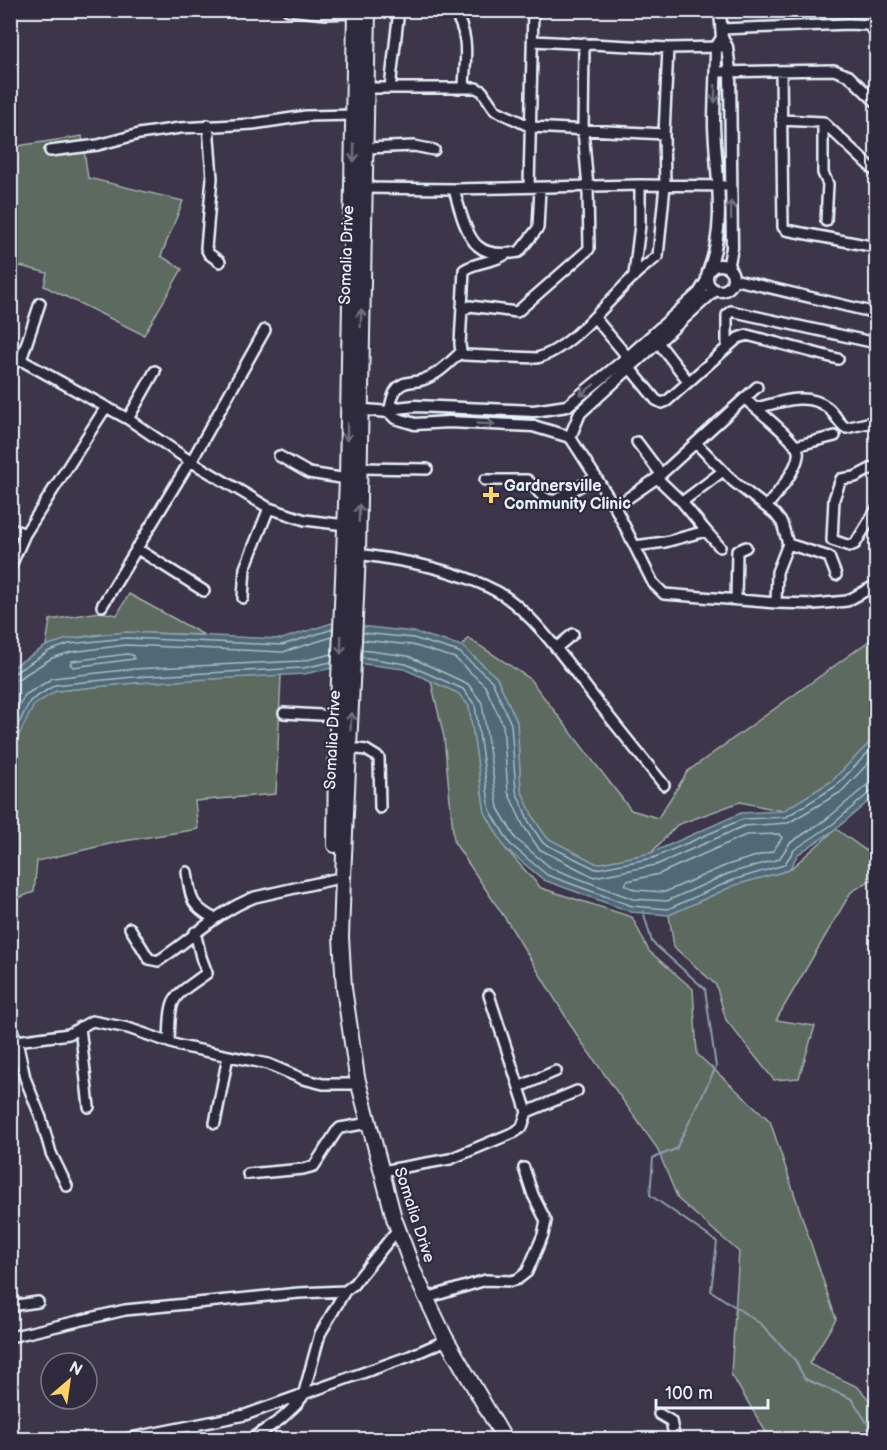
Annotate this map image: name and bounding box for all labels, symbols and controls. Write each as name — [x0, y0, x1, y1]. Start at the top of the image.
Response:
one-way arrow — [709, 84, 721, 104]
one-way arrow — [348, 142, 360, 162]
one-way arrow — [725, 200, 737, 220]
street label: Somalia Drive — [336, 205, 358, 305]
one-way arrow — [356, 309, 367, 329]
one-way arrow — [580, 383, 595, 397]
one-way arrow — [475, 418, 495, 429]
one-way arrow — [342, 421, 353, 441]
place label: Gardnersville Community Clinic — [504, 477, 631, 514]
marker: Gardnersville Community Clinic — [482, 486, 500, 504]
one-way arrow — [354, 503, 365, 523]
one-way arrow — [335, 634, 347, 654]
street label: Somalia Drive — [321, 689, 345, 790]
one-way arrow — [345, 711, 356, 731]
street label: Somalia Drive — [390, 1165, 439, 1266]
north arrow — [39, 1351, 99, 1411]
text: N — [66, 1358, 85, 1380]
scale bar — [656, 1372, 768, 1410]
text: 100 m — [665, 1383, 713, 1404]

